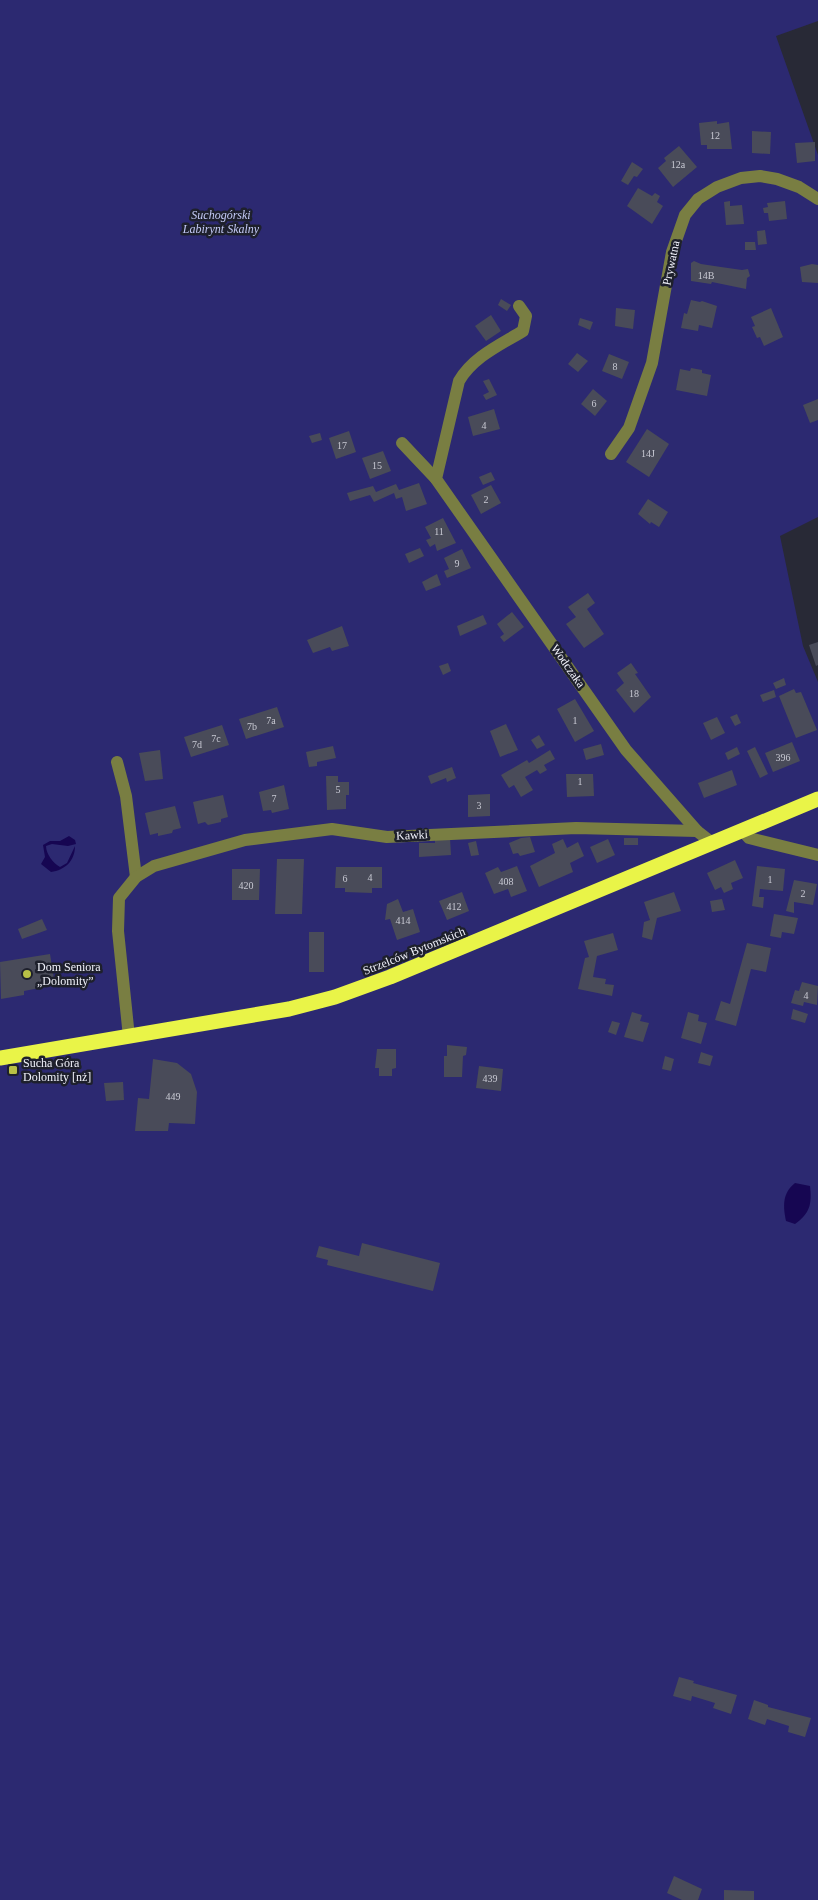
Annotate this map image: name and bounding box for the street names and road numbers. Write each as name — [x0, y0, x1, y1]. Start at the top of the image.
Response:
street label: Prywatna — [659, 239, 683, 287]
street label: Wodczaka — [548, 642, 588, 691]
street label: Kawki — [396, 827, 429, 843]
street label: Strzelców Bytomskich — [361, 924, 467, 978]

